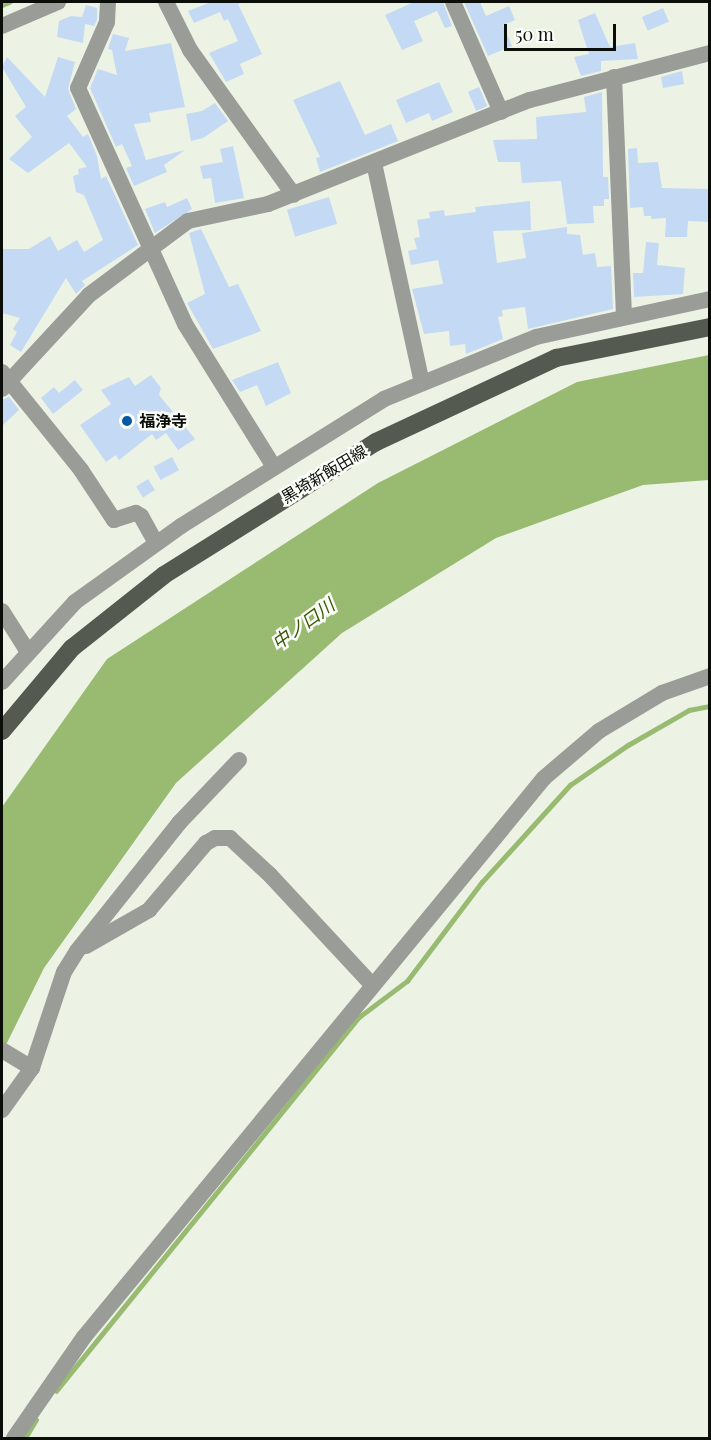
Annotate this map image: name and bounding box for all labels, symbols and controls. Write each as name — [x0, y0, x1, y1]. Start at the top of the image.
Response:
scale bar — [507, 12, 620, 50]
text: 50 m — [515, 22, 554, 46]
place label: 福浄寺 — [139, 411, 187, 431]
marker: 福浄寺 — [120, 414, 134, 428]
street label: 黒埼新飯田線 — [278, 441, 370, 507]
water label: 中ノ口川 — [268, 594, 338, 654]

